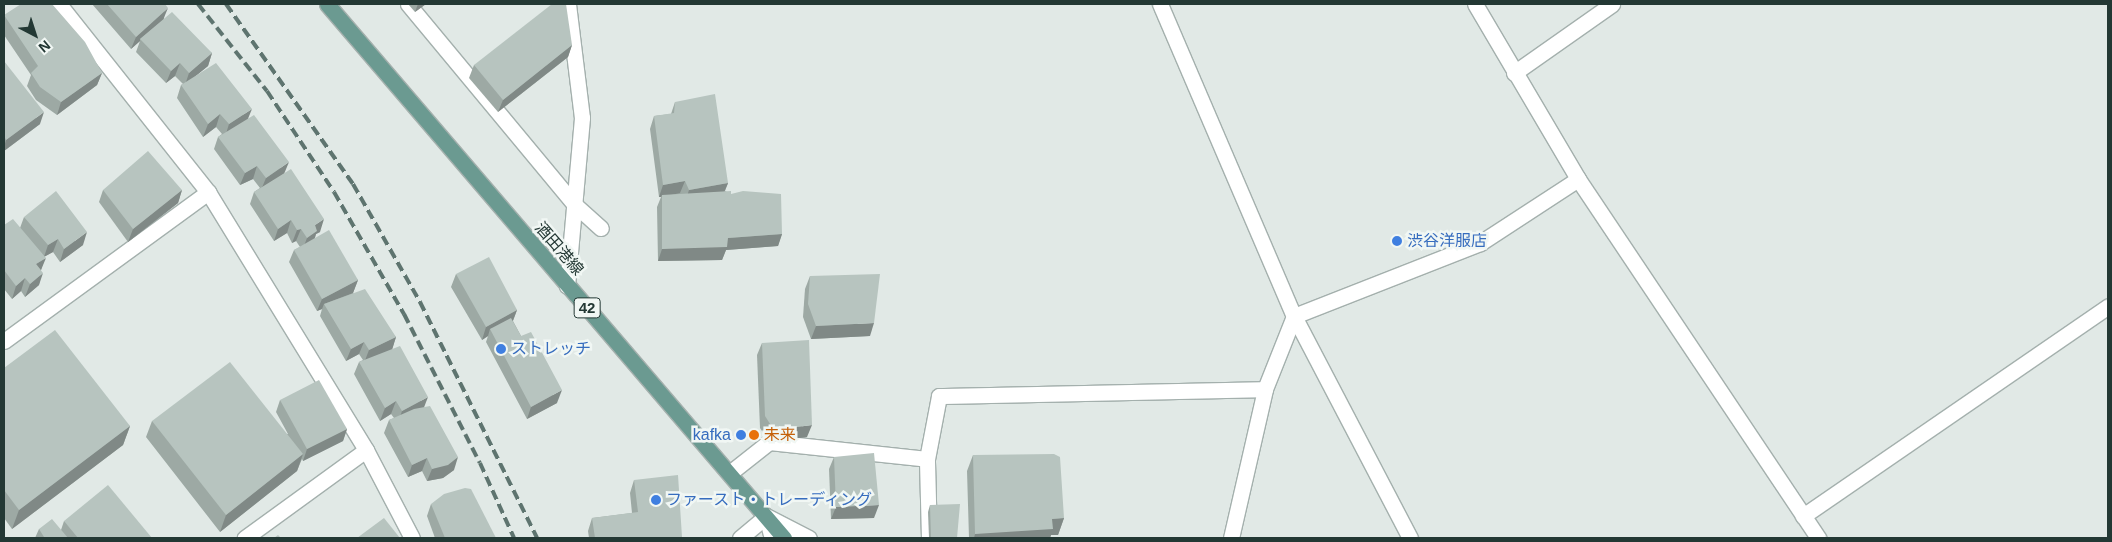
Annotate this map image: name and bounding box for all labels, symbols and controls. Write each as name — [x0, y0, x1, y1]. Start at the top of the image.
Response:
north arrow — [10, 10, 60, 60]
text: N — [36, 37, 54, 56]
street label: 酒田港線 — [531, 219, 587, 279]
place label: 渋谷洋服店 — [1407, 231, 1487, 251]
marker: 渋谷洋服店 — [1391, 235, 1403, 247]
road number: 42 — [573, 296, 601, 320]
place label: ストレッチ — [511, 339, 591, 359]
marker: ストレッチ — [495, 343, 507, 355]
place label: kafka — [693, 425, 731, 445]
place label: 未来 — [764, 425, 796, 445]
marker: kafka — [735, 429, 747, 441]
marker: 未来 — [748, 429, 760, 441]
place label: ファースト・トレーディング — [666, 490, 874, 510]
marker: ファースト・トレーディング — [650, 494, 662, 506]

